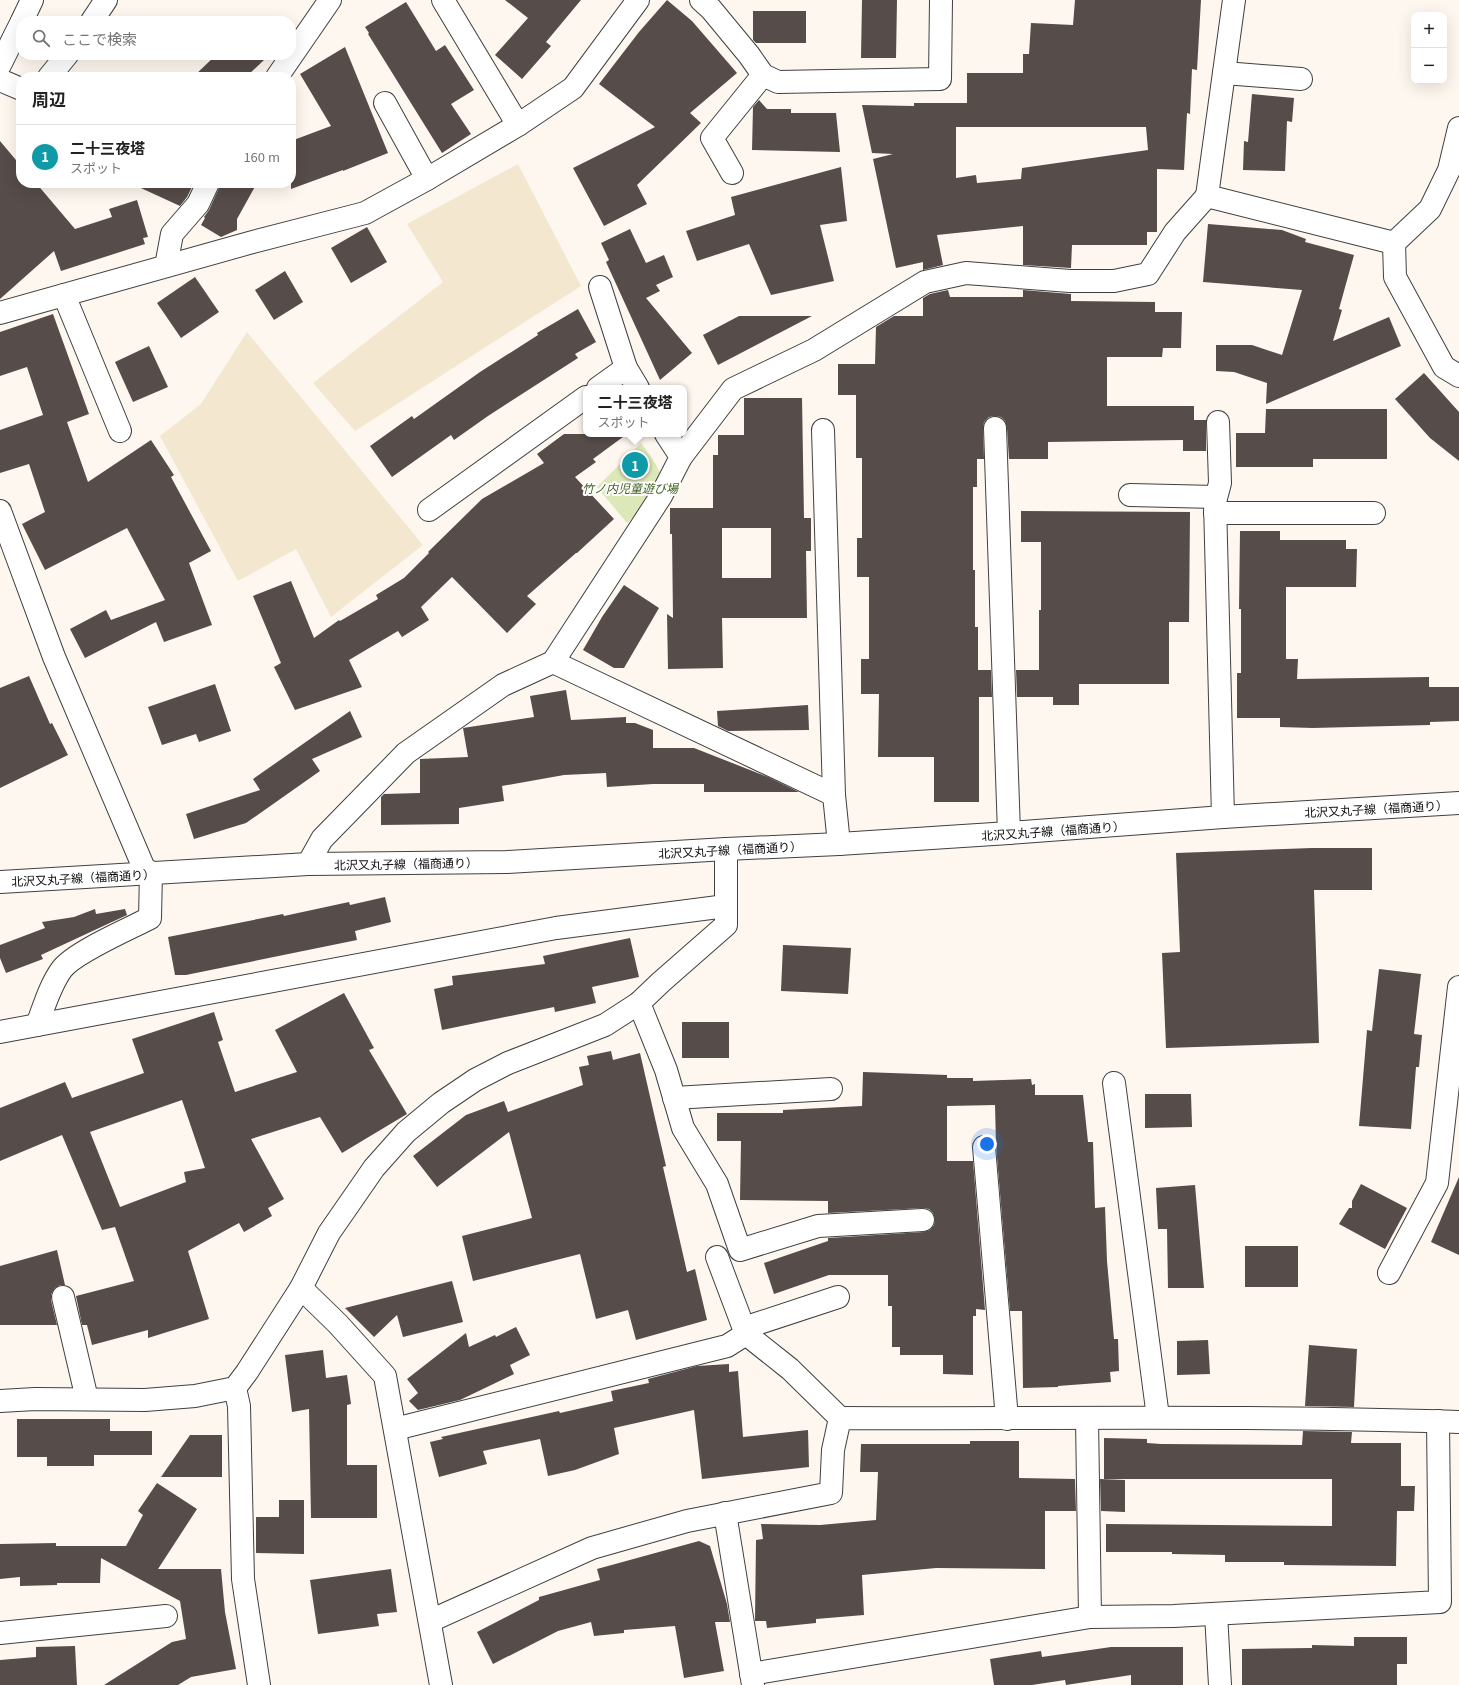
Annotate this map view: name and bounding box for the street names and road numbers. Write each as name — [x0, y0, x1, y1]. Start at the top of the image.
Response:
street label: 北沢又丸子線（福商通り） — [1304, 796, 1448, 820]
street label: 北沢又丸子線（福商通り） — [981, 816, 1125, 844]
street label: 北沢又丸子線（福商通り） — [658, 837, 802, 861]
street label: 北沢又丸子線（福商通り） — [334, 853, 478, 873]
street label: 北沢又丸子線（福商通り） — [11, 865, 155, 889]

